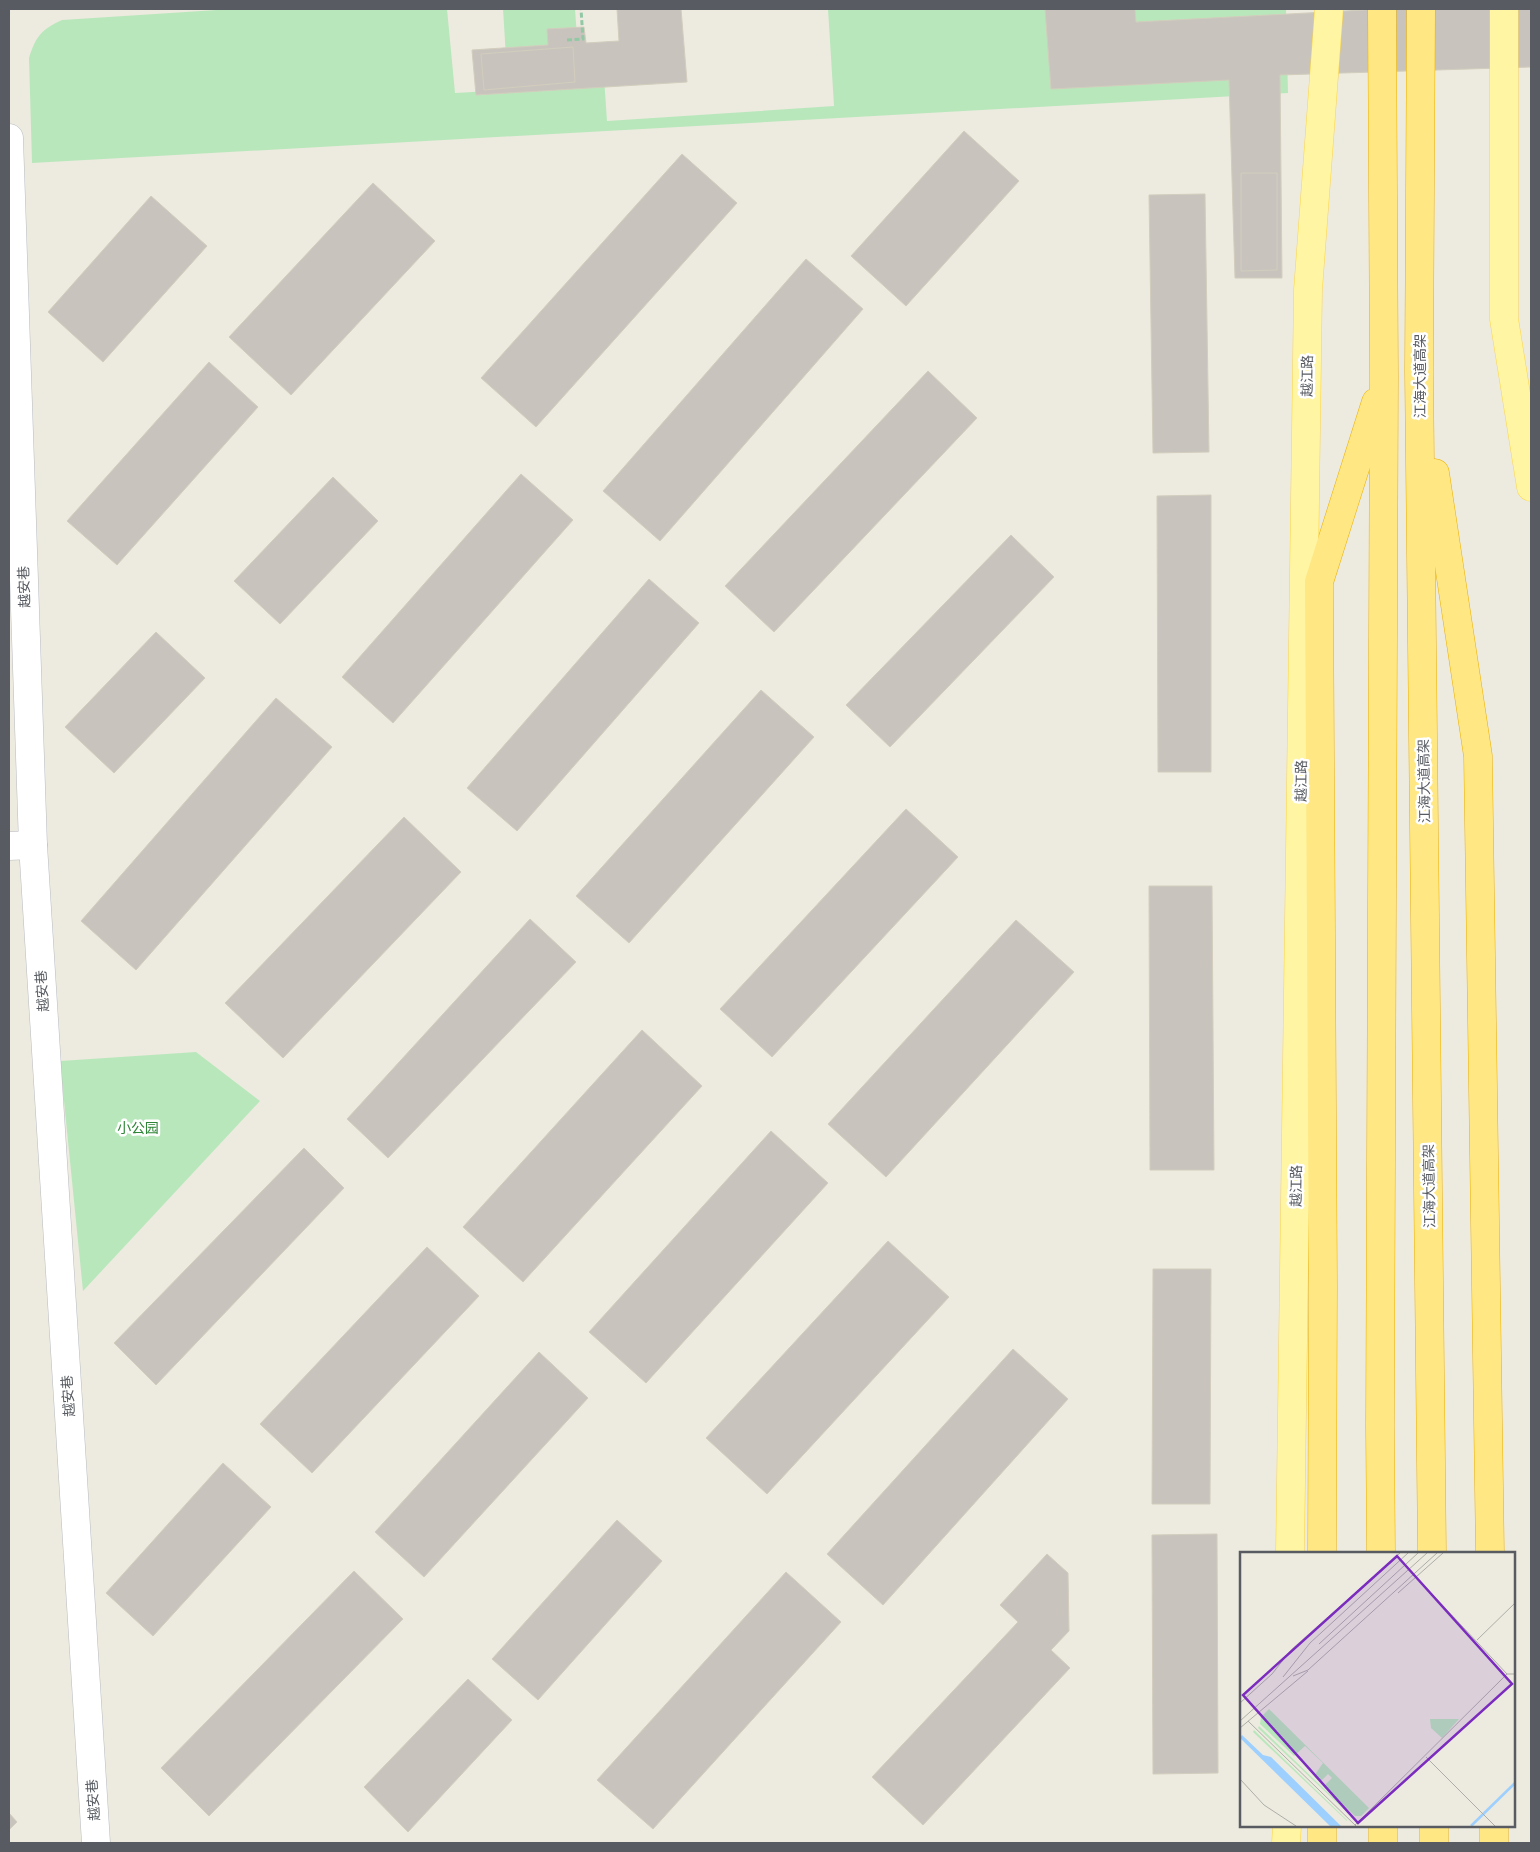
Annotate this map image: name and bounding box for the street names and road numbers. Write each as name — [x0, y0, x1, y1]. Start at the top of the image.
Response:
street label: 江海大道高架 — [1412, 334, 1429, 418]
street label: 越江路 — [1299, 355, 1316, 397]
street label: 越安巷 — [15, 566, 34, 608]
street label: 江海大道高架 — [1415, 739, 1434, 823]
street label: 越江路 — [1293, 760, 1310, 802]
street label: 越安巷 — [33, 969, 52, 1013]
street label: 江海大道高架 — [1420, 1144, 1439, 1228]
street label: 越江路 — [1288, 1165, 1305, 1207]
street label: 越安巷 — [59, 1374, 78, 1418]
street label: 越安巷 — [84, 1778, 103, 1822]

